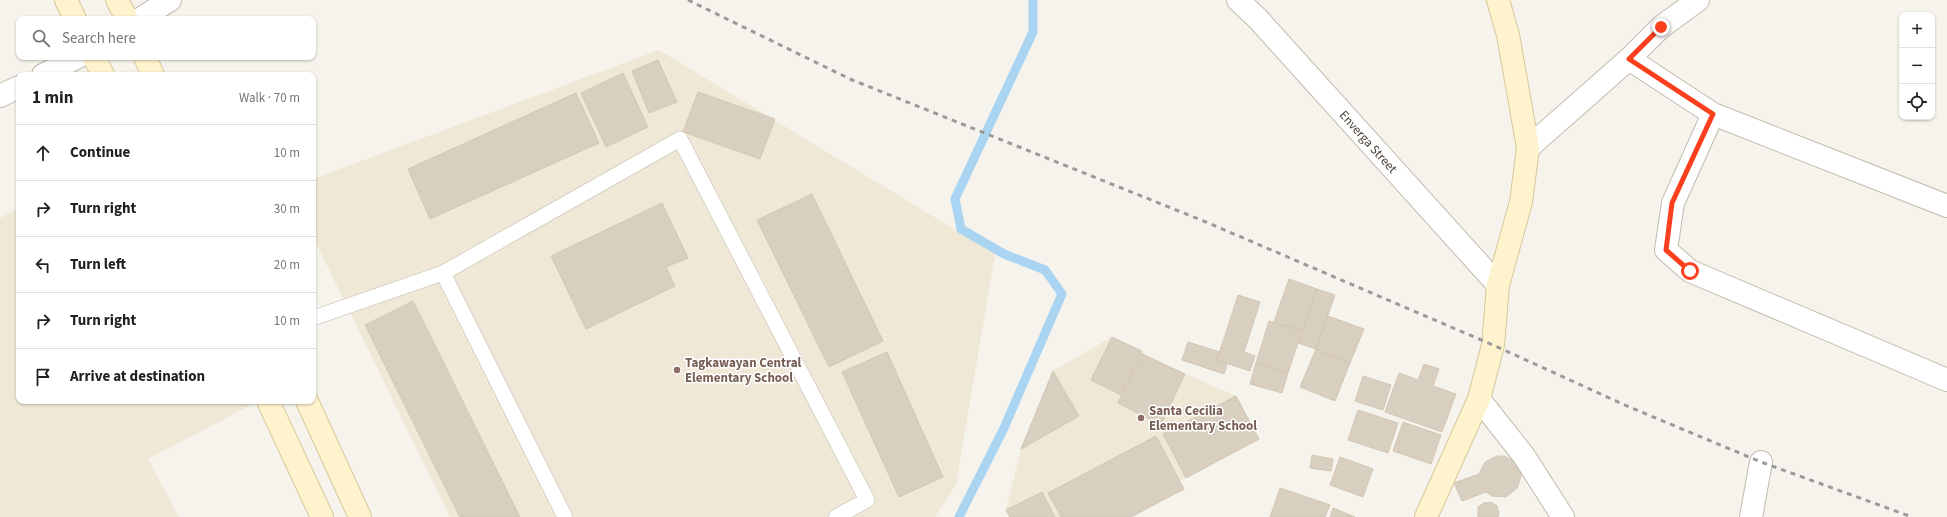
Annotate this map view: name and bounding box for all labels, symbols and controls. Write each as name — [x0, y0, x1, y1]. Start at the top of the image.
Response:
map controls — [1899, 12, 1935, 120]
button: + — [1899, 12, 1935, 48]
search box — [16, 16, 316, 60]
route end — [1652, 18, 1670, 36]
icon: search — [30, 27, 52, 49]
text: Search here — [62, 28, 136, 49]
button: − — [1899, 48, 1935, 84]
button: locate — [1899, 84, 1935, 120]
text: 1 min — [32, 86, 73, 110]
text: Walk · 70 m — [239, 89, 300, 107]
street label: Enverga Street — [1335, 107, 1401, 178]
icon: ahead — [32, 142, 54, 164]
text: Continue — [70, 142, 130, 163]
text: 10 m — [274, 144, 300, 162]
icon: right — [32, 198, 54, 220]
text: Turn right — [70, 198, 136, 219]
text: 30 m — [274, 200, 300, 218]
icon: left — [32, 254, 54, 276]
text: Turn left — [70, 254, 126, 275]
text: 20 m — [274, 256, 300, 274]
route start — [1681, 262, 1699, 280]
icon: right — [32, 310, 54, 332]
text: Turn right — [70, 310, 136, 331]
text: 10 m — [274, 312, 300, 330]
place label: Tagkawayan Central Elementary School — [685, 354, 802, 387]
marker: Tagkawayan Central Elementary School — [672, 365, 682, 375]
icon: arrive — [32, 366, 54, 388]
text: Arrive at destination — [70, 366, 205, 387]
place label: Santa Cecilia Elementary School — [1149, 402, 1257, 435]
marker: Santa Cecilia Elementary School — [1136, 413, 1146, 423]

